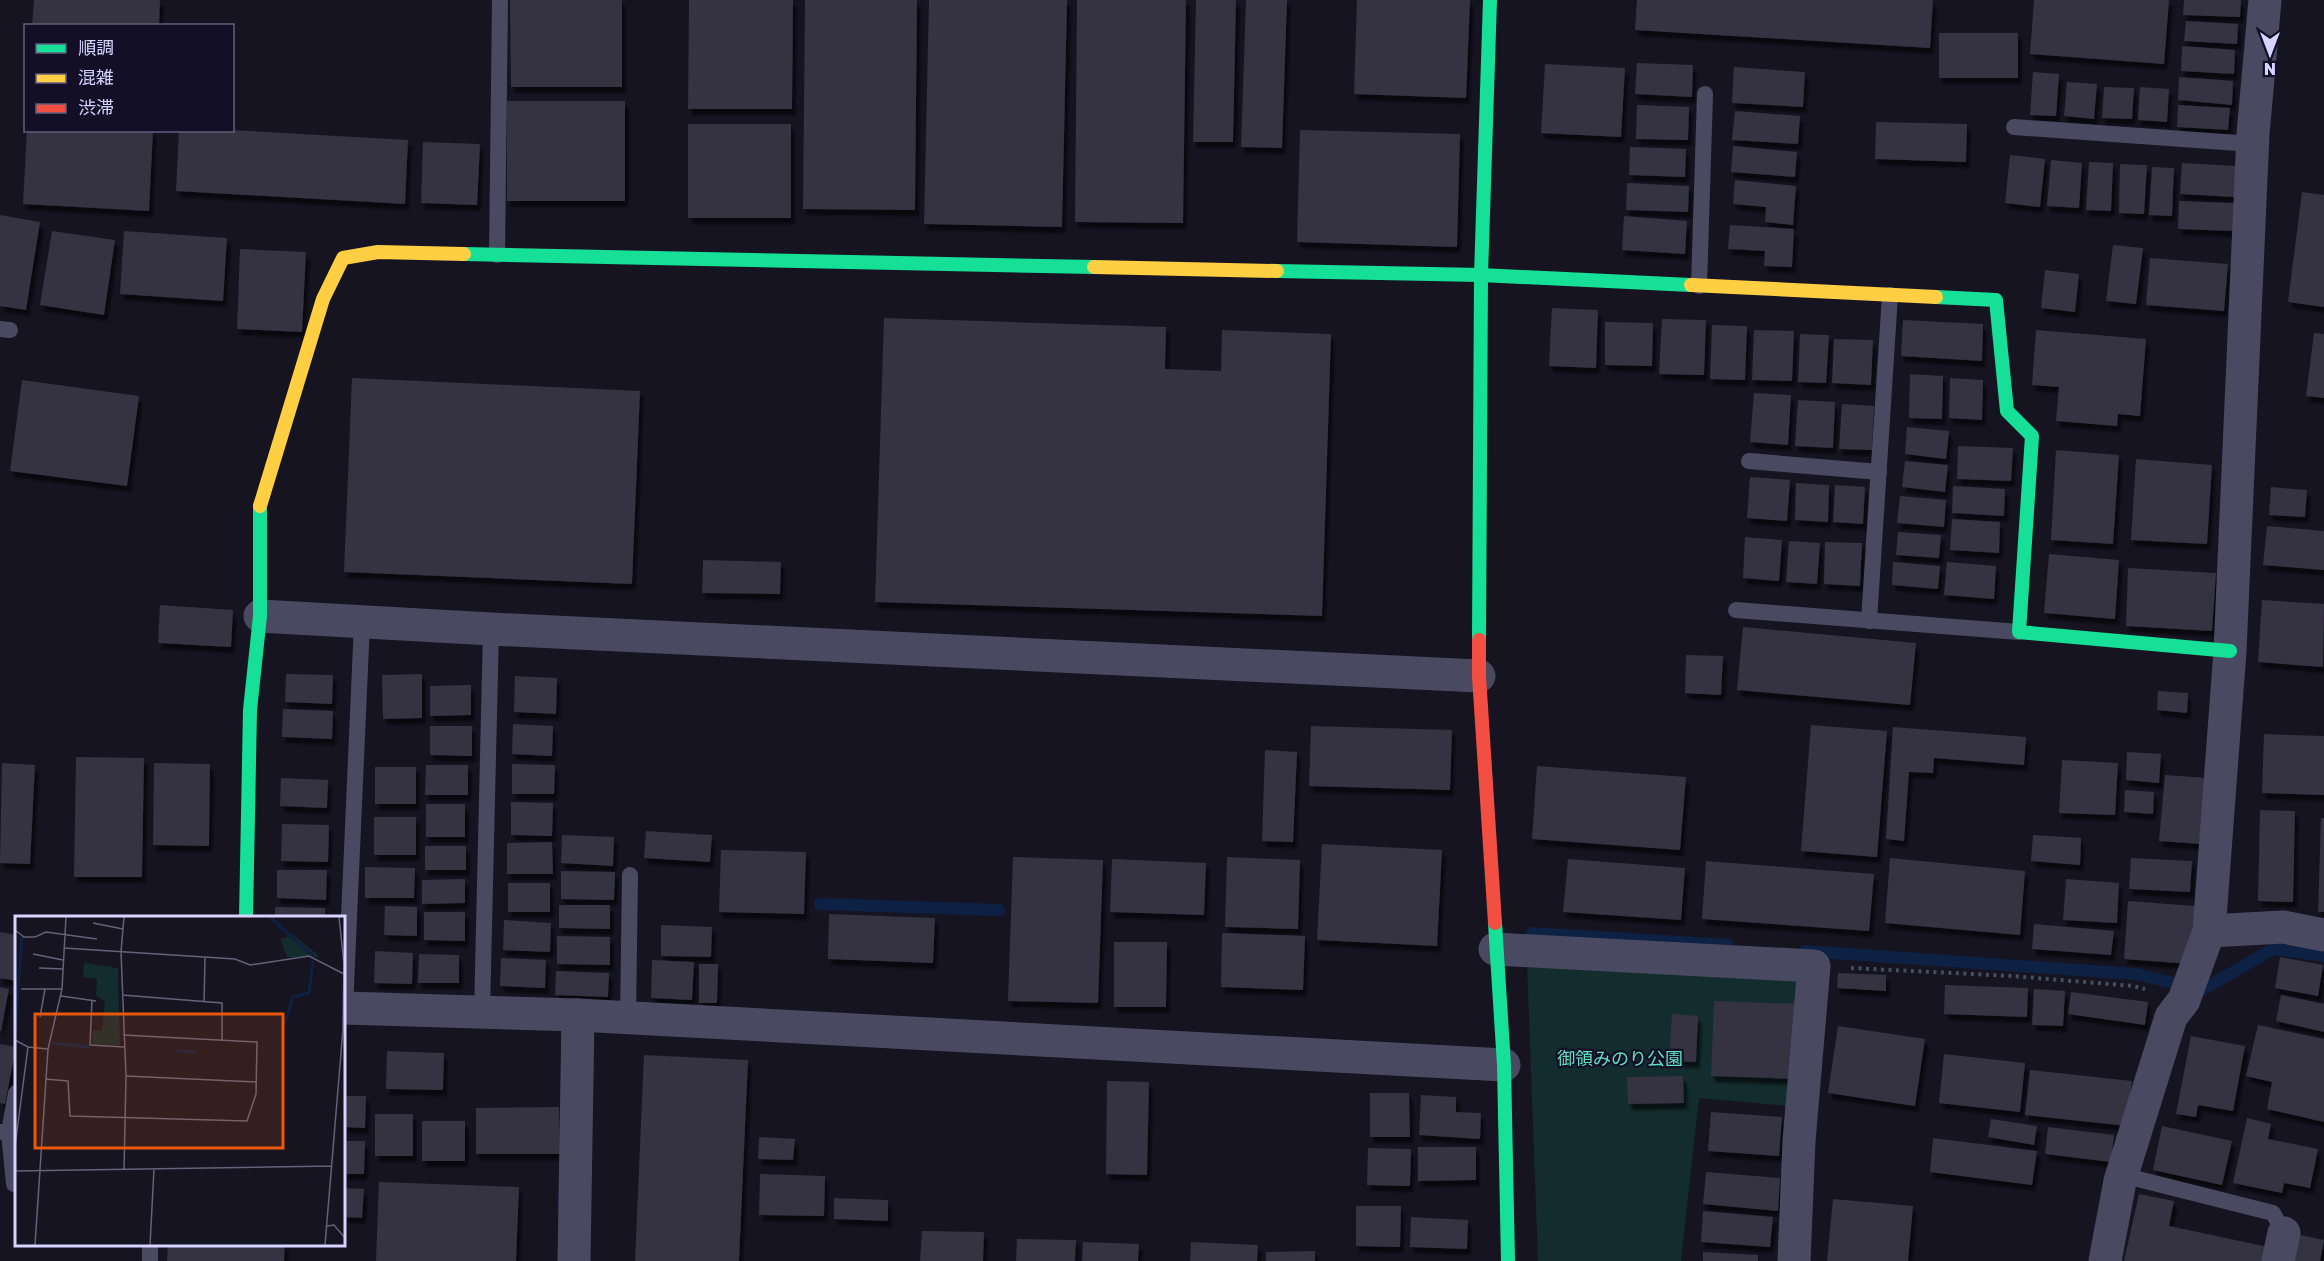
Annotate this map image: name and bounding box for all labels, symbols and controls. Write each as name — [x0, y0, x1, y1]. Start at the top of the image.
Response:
legend — [24, 24, 234, 132]
north arrow — [2240, 24, 2300, 84]
text: 順調 — [78, 36, 114, 58]
text: N — [2264, 59, 2276, 79]
text: 混雑 — [78, 66, 114, 88]
text: 渋滞 — [78, 96, 114, 118]
inset map — [15, 916, 345, 1246]
park label: 御領みのり公園 — [1557, 1047, 1683, 1069]

